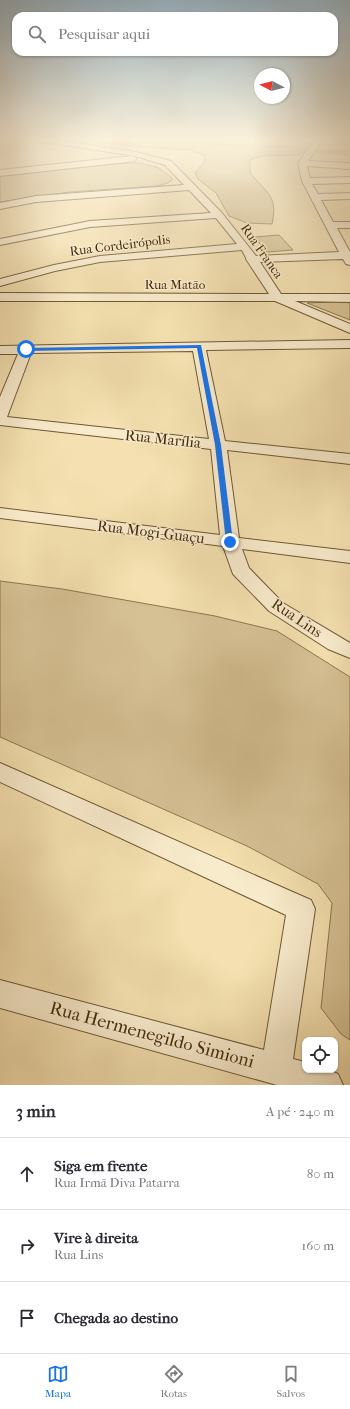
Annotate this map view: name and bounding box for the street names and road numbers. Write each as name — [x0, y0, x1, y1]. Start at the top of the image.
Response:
street label: Rua Franca — [238, 221, 287, 282]
street label: Rua Cordeirópolis — [69, 231, 171, 259]
street label: Rua Matão — [145, 277, 206, 292]
street label: Rua Marília — [124, 426, 203, 452]
street label: Rua Mogi-Guaçu — [96, 516, 206, 548]
street label: Rua Lins — [268, 595, 326, 642]
street label: Rua Hermenegildo Simioni — [47, 998, 257, 1073]

